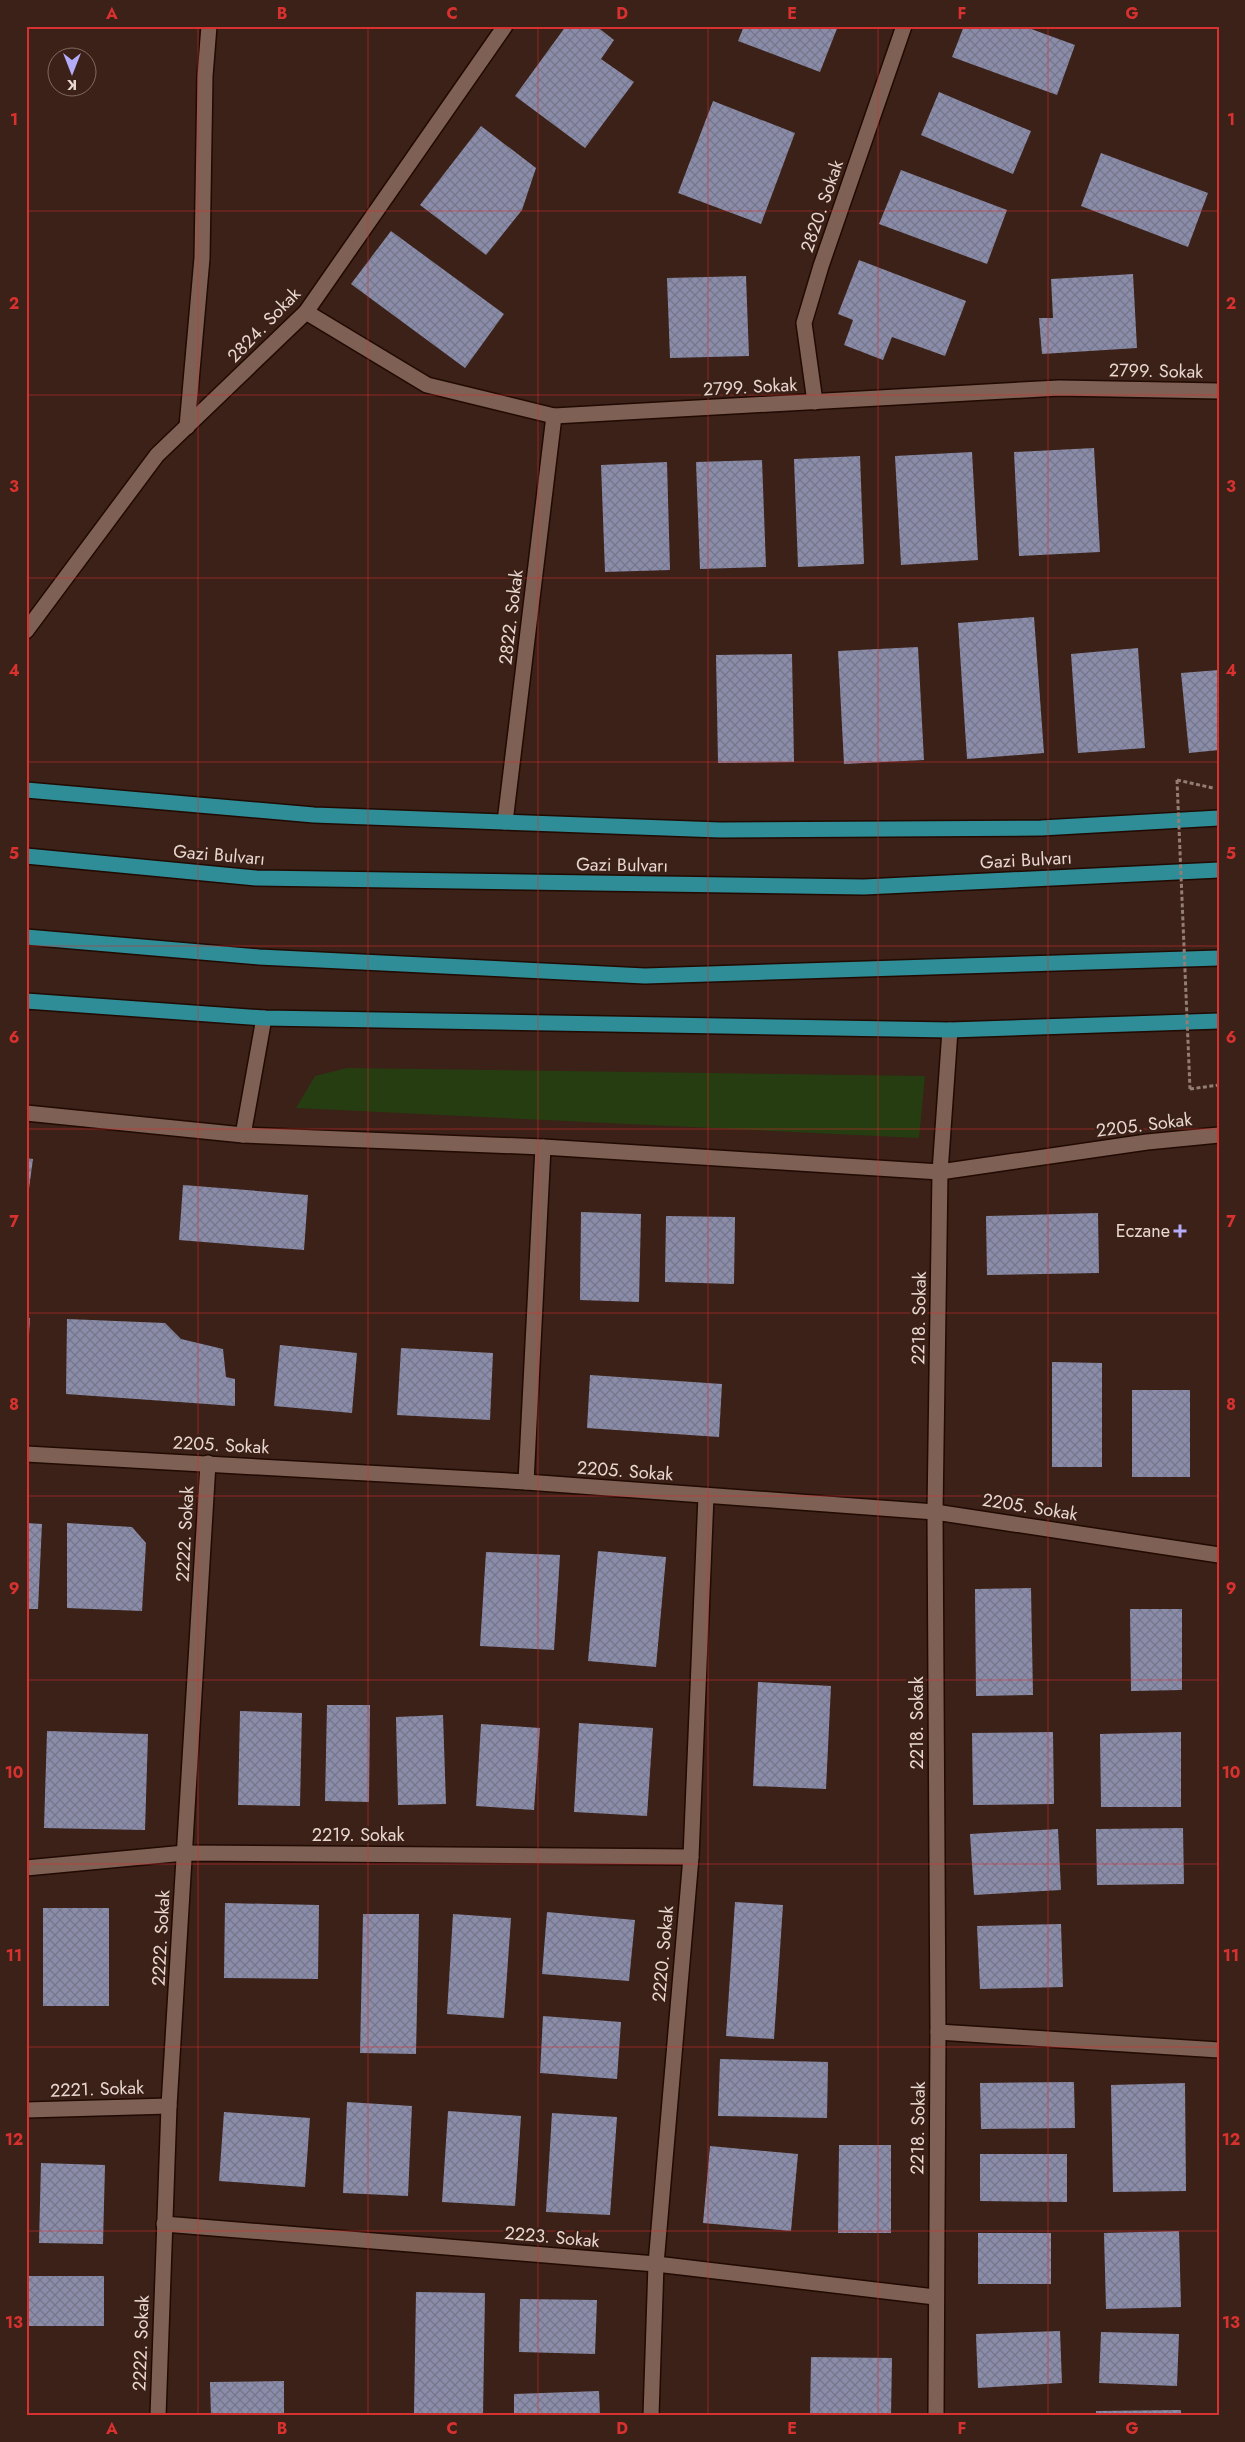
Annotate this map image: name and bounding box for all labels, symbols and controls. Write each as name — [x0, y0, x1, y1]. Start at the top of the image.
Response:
text: A — [105, 2, 118, 25]
text: B — [277, 2, 287, 25]
text: C — [446, 2, 458, 25]
text: D — [616, 2, 628, 25]
text: E — [787, 2, 797, 25]
text: F — [958, 2, 966, 25]
text: G — [1125, 2, 1139, 25]
north arrow — [48, 48, 98, 98]
text: K — [67, 75, 77, 95]
text: 1 — [10, 108, 18, 131]
text: 1 — [1227, 108, 1235, 131]
street label: 2820. Sokak — [794, 156, 850, 256]
street label: 2824. Sokak — [221, 281, 307, 368]
text: 2 — [9, 292, 19, 315]
text: 2 — [1226, 292, 1236, 315]
street label: 2799. Sokak — [1109, 357, 1203, 385]
street label: 2799. Sokak — [702, 372, 798, 402]
text: 3 — [9, 475, 19, 498]
text: 3 — [1226, 475, 1236, 498]
street label: 2822. Sokak — [492, 568, 530, 666]
text: 4 — [8, 659, 20, 682]
text: 4 — [1225, 659, 1237, 682]
street label: Gazi Bulvarı — [172, 838, 266, 872]
text: 5 — [9, 842, 19, 865]
text: 5 — [1226, 842, 1236, 865]
street label: Gazi Bulvarı — [979, 845, 1073, 875]
street label: Gazi Bulvarı — [576, 851, 668, 879]
text: 6 — [9, 1026, 19, 1049]
text: 6 — [1226, 1026, 1236, 1049]
street label: 2205. Sokak — [1095, 1106, 1194, 1144]
text: 7 — [9, 1210, 19, 1233]
text: 7 — [1226, 1210, 1236, 1233]
place label: Eczane — [1116, 1218, 1170, 1244]
marker: Eczane — [1174, 1225, 1186, 1237]
street label: 2218. Sokak — [905, 1271, 933, 1365]
text: 8 — [9, 1393, 19, 1416]
text: 8 — [1226, 1393, 1236, 1416]
street label: 2205. Sokak — [172, 1429, 270, 1461]
street label: 2205. Sokak — [576, 1455, 674, 1487]
street label: 2222. Sokak — [170, 1485, 200, 1583]
street label: 2205. Sokak — [980, 1487, 1080, 1527]
text: 9 — [9, 1577, 19, 1600]
text: 9 — [1226, 1577, 1236, 1600]
street label: 2218. Sokak — [904, 1676, 930, 1770]
text: 10 — [5, 1761, 23, 1784]
text: 10 — [1222, 1761, 1240, 1784]
street label: 2219. Sokak — [312, 1822, 404, 1848]
street label: 2222. Sokak — [146, 1889, 176, 1987]
street label: 2220. Sokak — [646, 1905, 680, 2003]
text: 11 — [6, 1944, 22, 1967]
text: 11 — [1223, 1944, 1239, 1967]
street label: 2221. Sokak — [50, 2074, 144, 2104]
street label: 2218. Sokak — [904, 2081, 932, 2175]
text: 12 — [5, 2128, 23, 2151]
text: 12 — [1222, 2128, 1240, 2151]
street label: 2223. Sokak — [503, 2220, 601, 2254]
street label: 2222. Sokak — [126, 2295, 156, 2391]
text: 13 — [5, 2311, 23, 2334]
text: 13 — [1222, 2311, 1240, 2334]
text: A — [105, 2417, 118, 2440]
text: B — [277, 2417, 287, 2440]
text: C — [446, 2417, 458, 2440]
text: D — [616, 2417, 628, 2440]
text: E — [787, 2417, 797, 2440]
text: F — [958, 2417, 966, 2440]
text: G — [1125, 2417, 1139, 2440]

